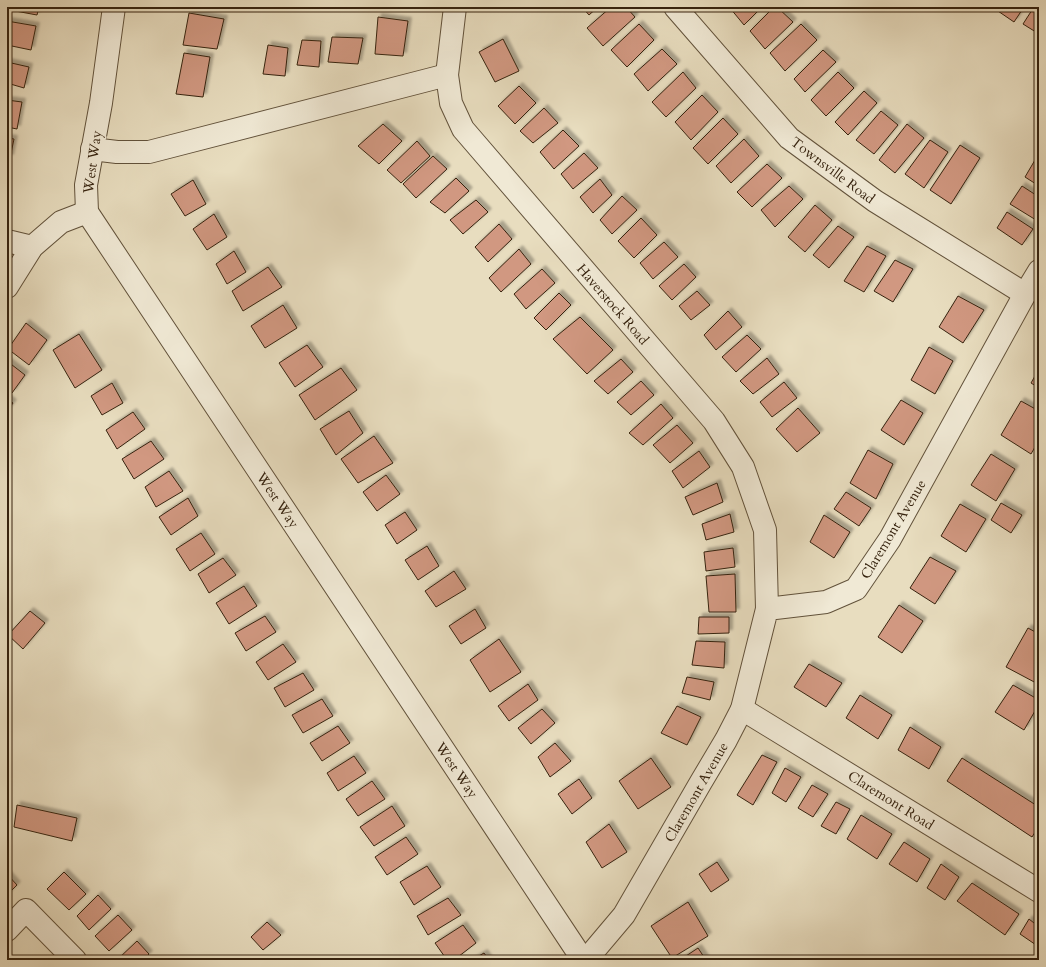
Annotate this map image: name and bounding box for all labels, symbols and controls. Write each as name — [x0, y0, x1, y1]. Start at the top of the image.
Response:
street label: West Way — [79, 129, 106, 196]
street label: Townsville Road — [787, 133, 879, 209]
street label: Haverstock Road — [572, 260, 653, 349]
street label: West Way — [251, 468, 304, 532]
street label: Claremont Avenue — [856, 476, 931, 582]
street label: West Way — [430, 738, 483, 802]
street label: Claremont Avenue — [660, 739, 733, 846]
street label: Claremont Road — [844, 766, 938, 835]

